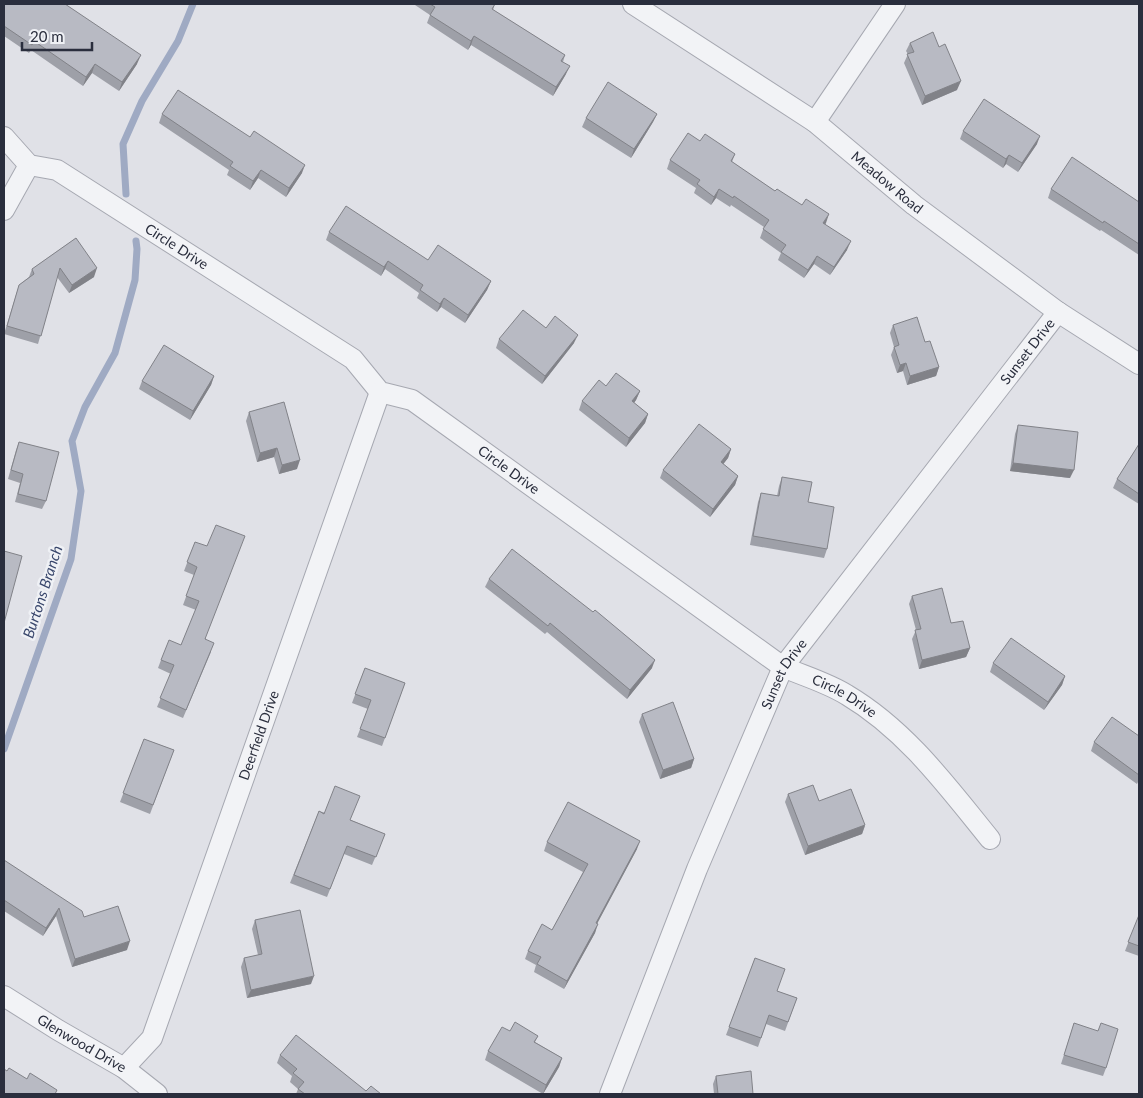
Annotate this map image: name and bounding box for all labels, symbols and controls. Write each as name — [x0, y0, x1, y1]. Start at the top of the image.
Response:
scale bar — [22, 20, 92, 52]
text: 20 m — [30, 27, 64, 45]
street label: Meadow Road — [848, 147, 927, 217]
street label: Circle Drive — [142, 219, 212, 273]
street label: Sunset Drive — [996, 315, 1058, 387]
street label: Circle Drive — [475, 441, 543, 497]
water label: Burtons Branch — [19, 543, 66, 640]
street label: Sunset Drive — [757, 635, 810, 712]
street label: Circle Drive — [810, 670, 881, 721]
street label: Deerfield Drive — [235, 688, 282, 782]
street label: Glenwood Drive — [34, 1010, 130, 1076]

